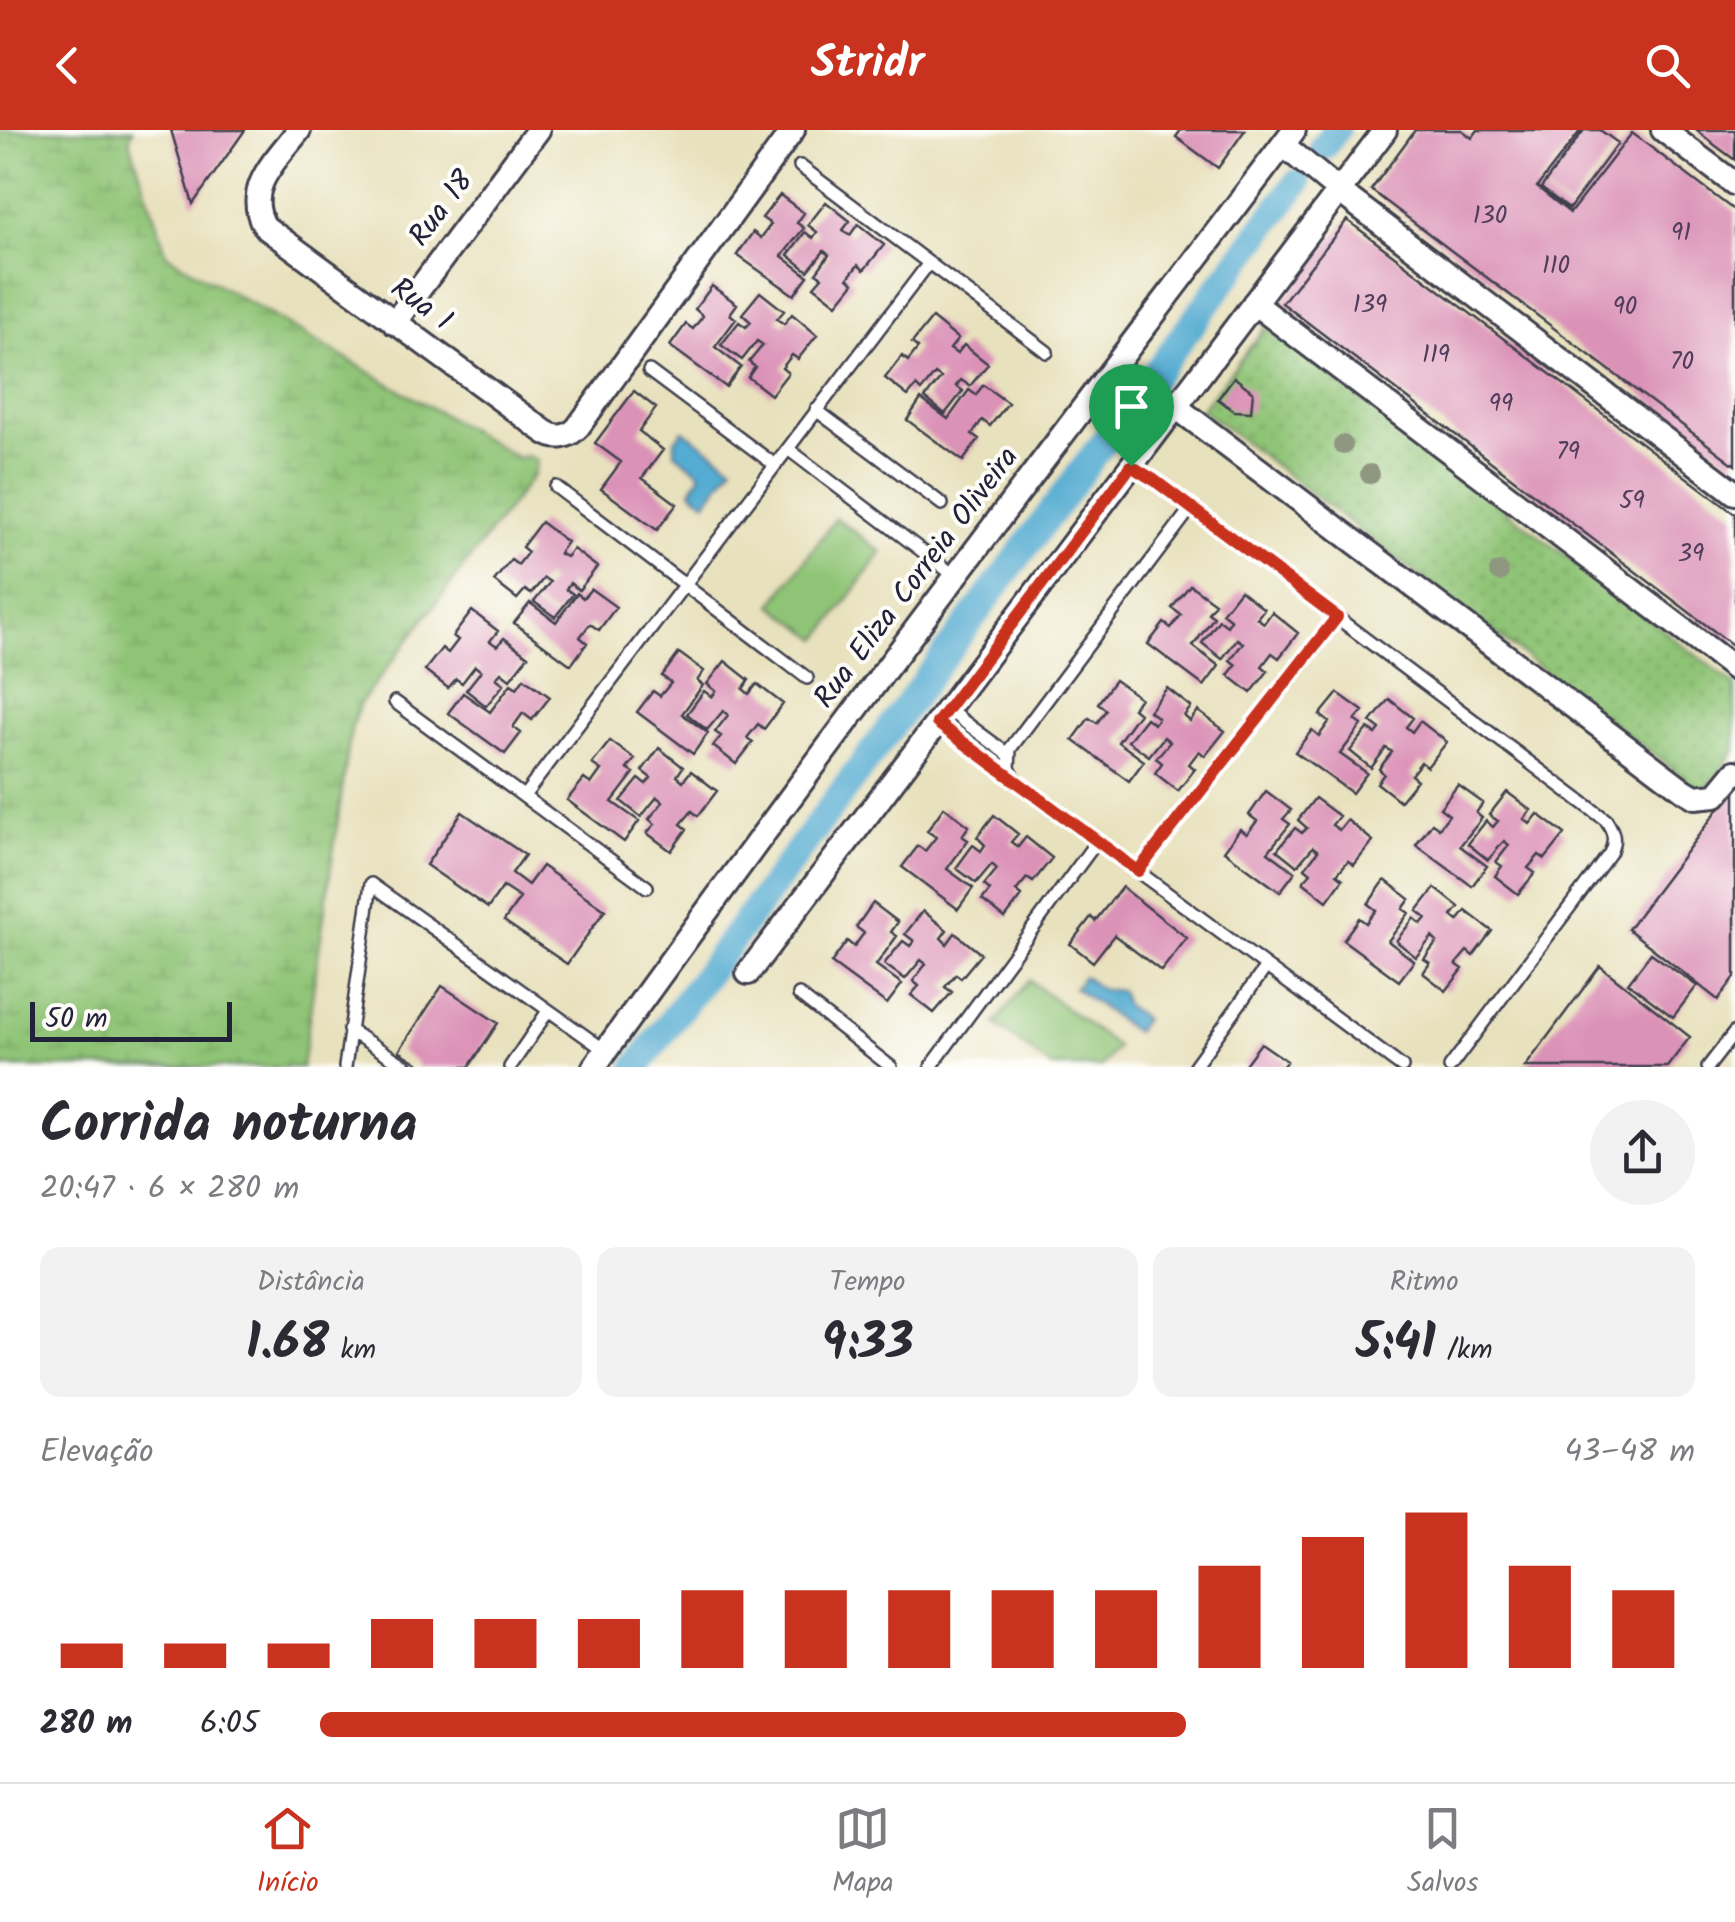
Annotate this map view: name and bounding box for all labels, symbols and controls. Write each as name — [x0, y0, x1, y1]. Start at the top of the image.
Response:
text: Stridr — [811, 29, 924, 101]
icon: back — [40, 38, 95, 93]
icon: search — [1640, 38, 1695, 93]
street label: Rua 18 — [397, 160, 487, 258]
house number: 130 — [1473, 196, 1507, 236]
house number: 91 — [1671, 213, 1691, 253]
house number: 110 — [1542, 246, 1570, 286]
street label: Rua 1 — [380, 266, 462, 344]
house number: 139 — [1353, 285, 1387, 325]
house number: 90 — [1613, 287, 1637, 327]
house number: 119 — [1422, 335, 1450, 375]
house number: 70 — [1670, 342, 1694, 382]
pin — [1089, 364, 1174, 467]
icon: arrive — [1104, 379, 1159, 434]
house number: 99 — [1489, 384, 1513, 424]
house number: 79 — [1556, 432, 1580, 472]
street label: Rua Eliza Correia Oliveira — [802, 437, 1032, 719]
house number: 59 — [1619, 481, 1645, 521]
house number: 39 — [1678, 534, 1704, 574]
scale bar — [30, 997, 232, 1041]
text: 50 m — [45, 997, 108, 1042]
text: Corrida noturna — [40, 1083, 418, 1170]
button: share — [1590, 1100, 1695, 1205]
text: 20:47 · 6 × 280 m — [40, 1164, 299, 1215]
text: Distância — [257, 1260, 365, 1305]
text: Tempo — [830, 1260, 905, 1305]
text: Ritmo — [1390, 1260, 1459, 1305]
text: 1.68 — [246, 1305, 329, 1385]
text: 9:33 — [821, 1305, 914, 1385]
text: 5:41 — [1356, 1305, 1436, 1385]
text: km — [329, 1328, 376, 1373]
text: /km — [1436, 1328, 1492, 1373]
text: Elevação — [40, 1427, 153, 1478]
text: 43–48 m — [1564, 1427, 1695, 1478]
text: 280 m — [40, 1699, 132, 1750]
text: 6:05 — [200, 1699, 259, 1750]
tab: Início — [257, 1801, 319, 1906]
tab: Mapa — [832, 1801, 894, 1906]
tab: Salvos — [1407, 1801, 1478, 1906]

